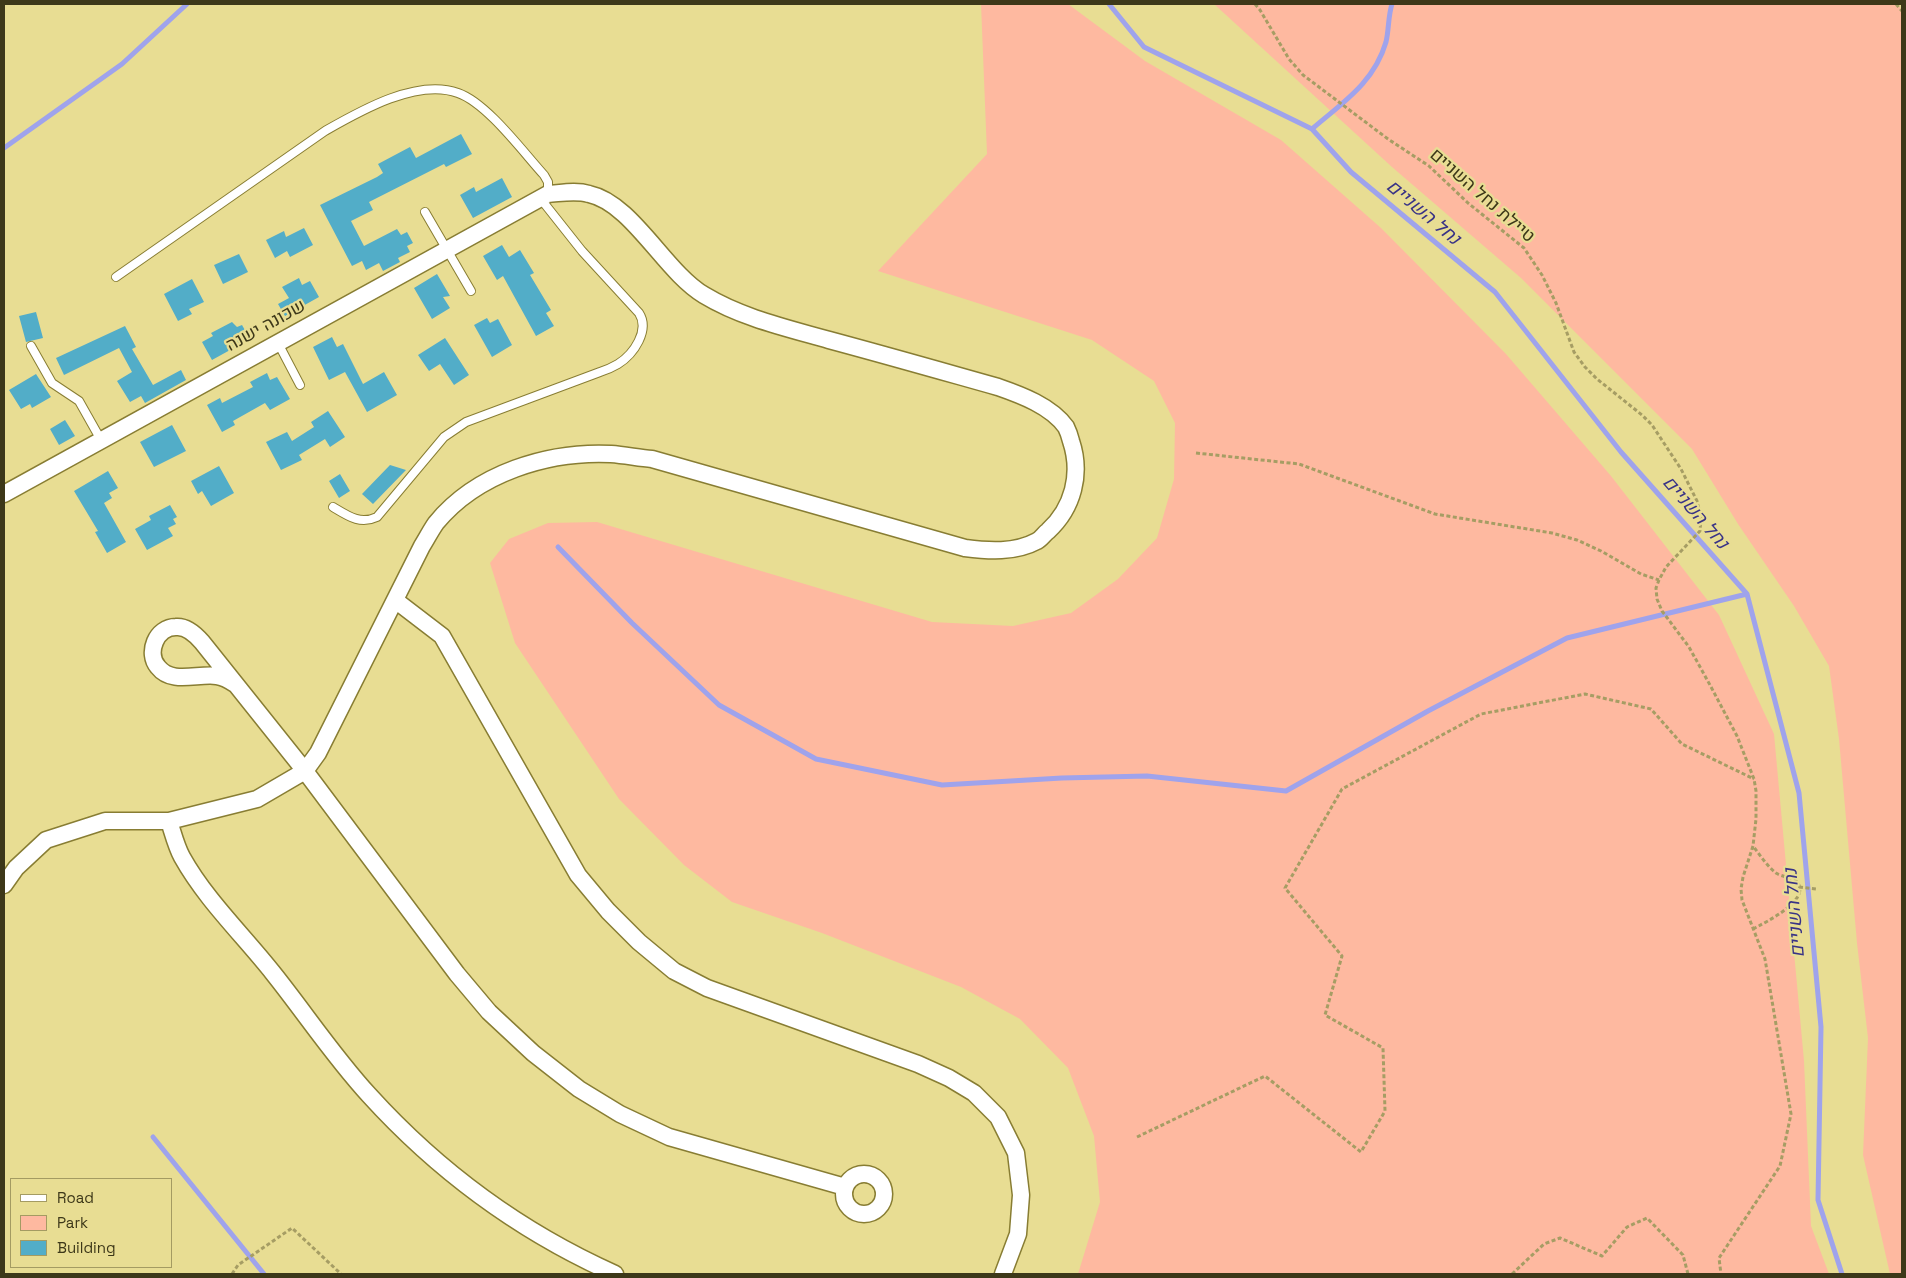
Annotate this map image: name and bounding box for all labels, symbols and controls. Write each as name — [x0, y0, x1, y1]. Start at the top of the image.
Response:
street label: טיילת נחל השניים — [1425, 145, 1539, 247]
water label: נחל השניים — [1381, 175, 1465, 251]
street label: שכונה ישנה — [222, 295, 310, 357]
water label: נחל השניים — [1657, 472, 1733, 554]
water label: נחל השניים — [1780, 867, 1810, 959]
legend — [10, 1178, 172, 1268]
text: Road — [57, 1188, 94, 1207]
text: Park — [57, 1213, 88, 1232]
text: Building — [57, 1238, 116, 1257]

